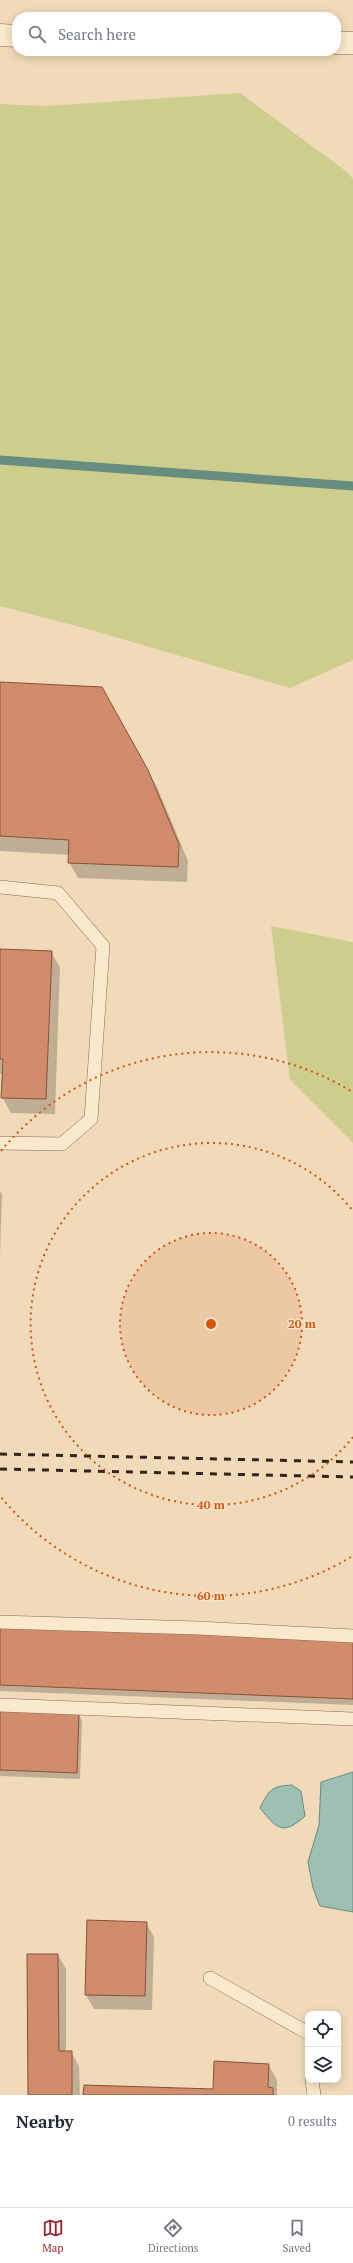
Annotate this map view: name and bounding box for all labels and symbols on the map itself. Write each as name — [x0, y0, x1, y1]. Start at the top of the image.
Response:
text: 20 m — [288, 1316, 316, 1331]
centre of rings — [204, 1317, 218, 1331]
text: 40 m — [197, 1497, 225, 1512]
text: 60 m — [197, 1588, 225, 1603]

